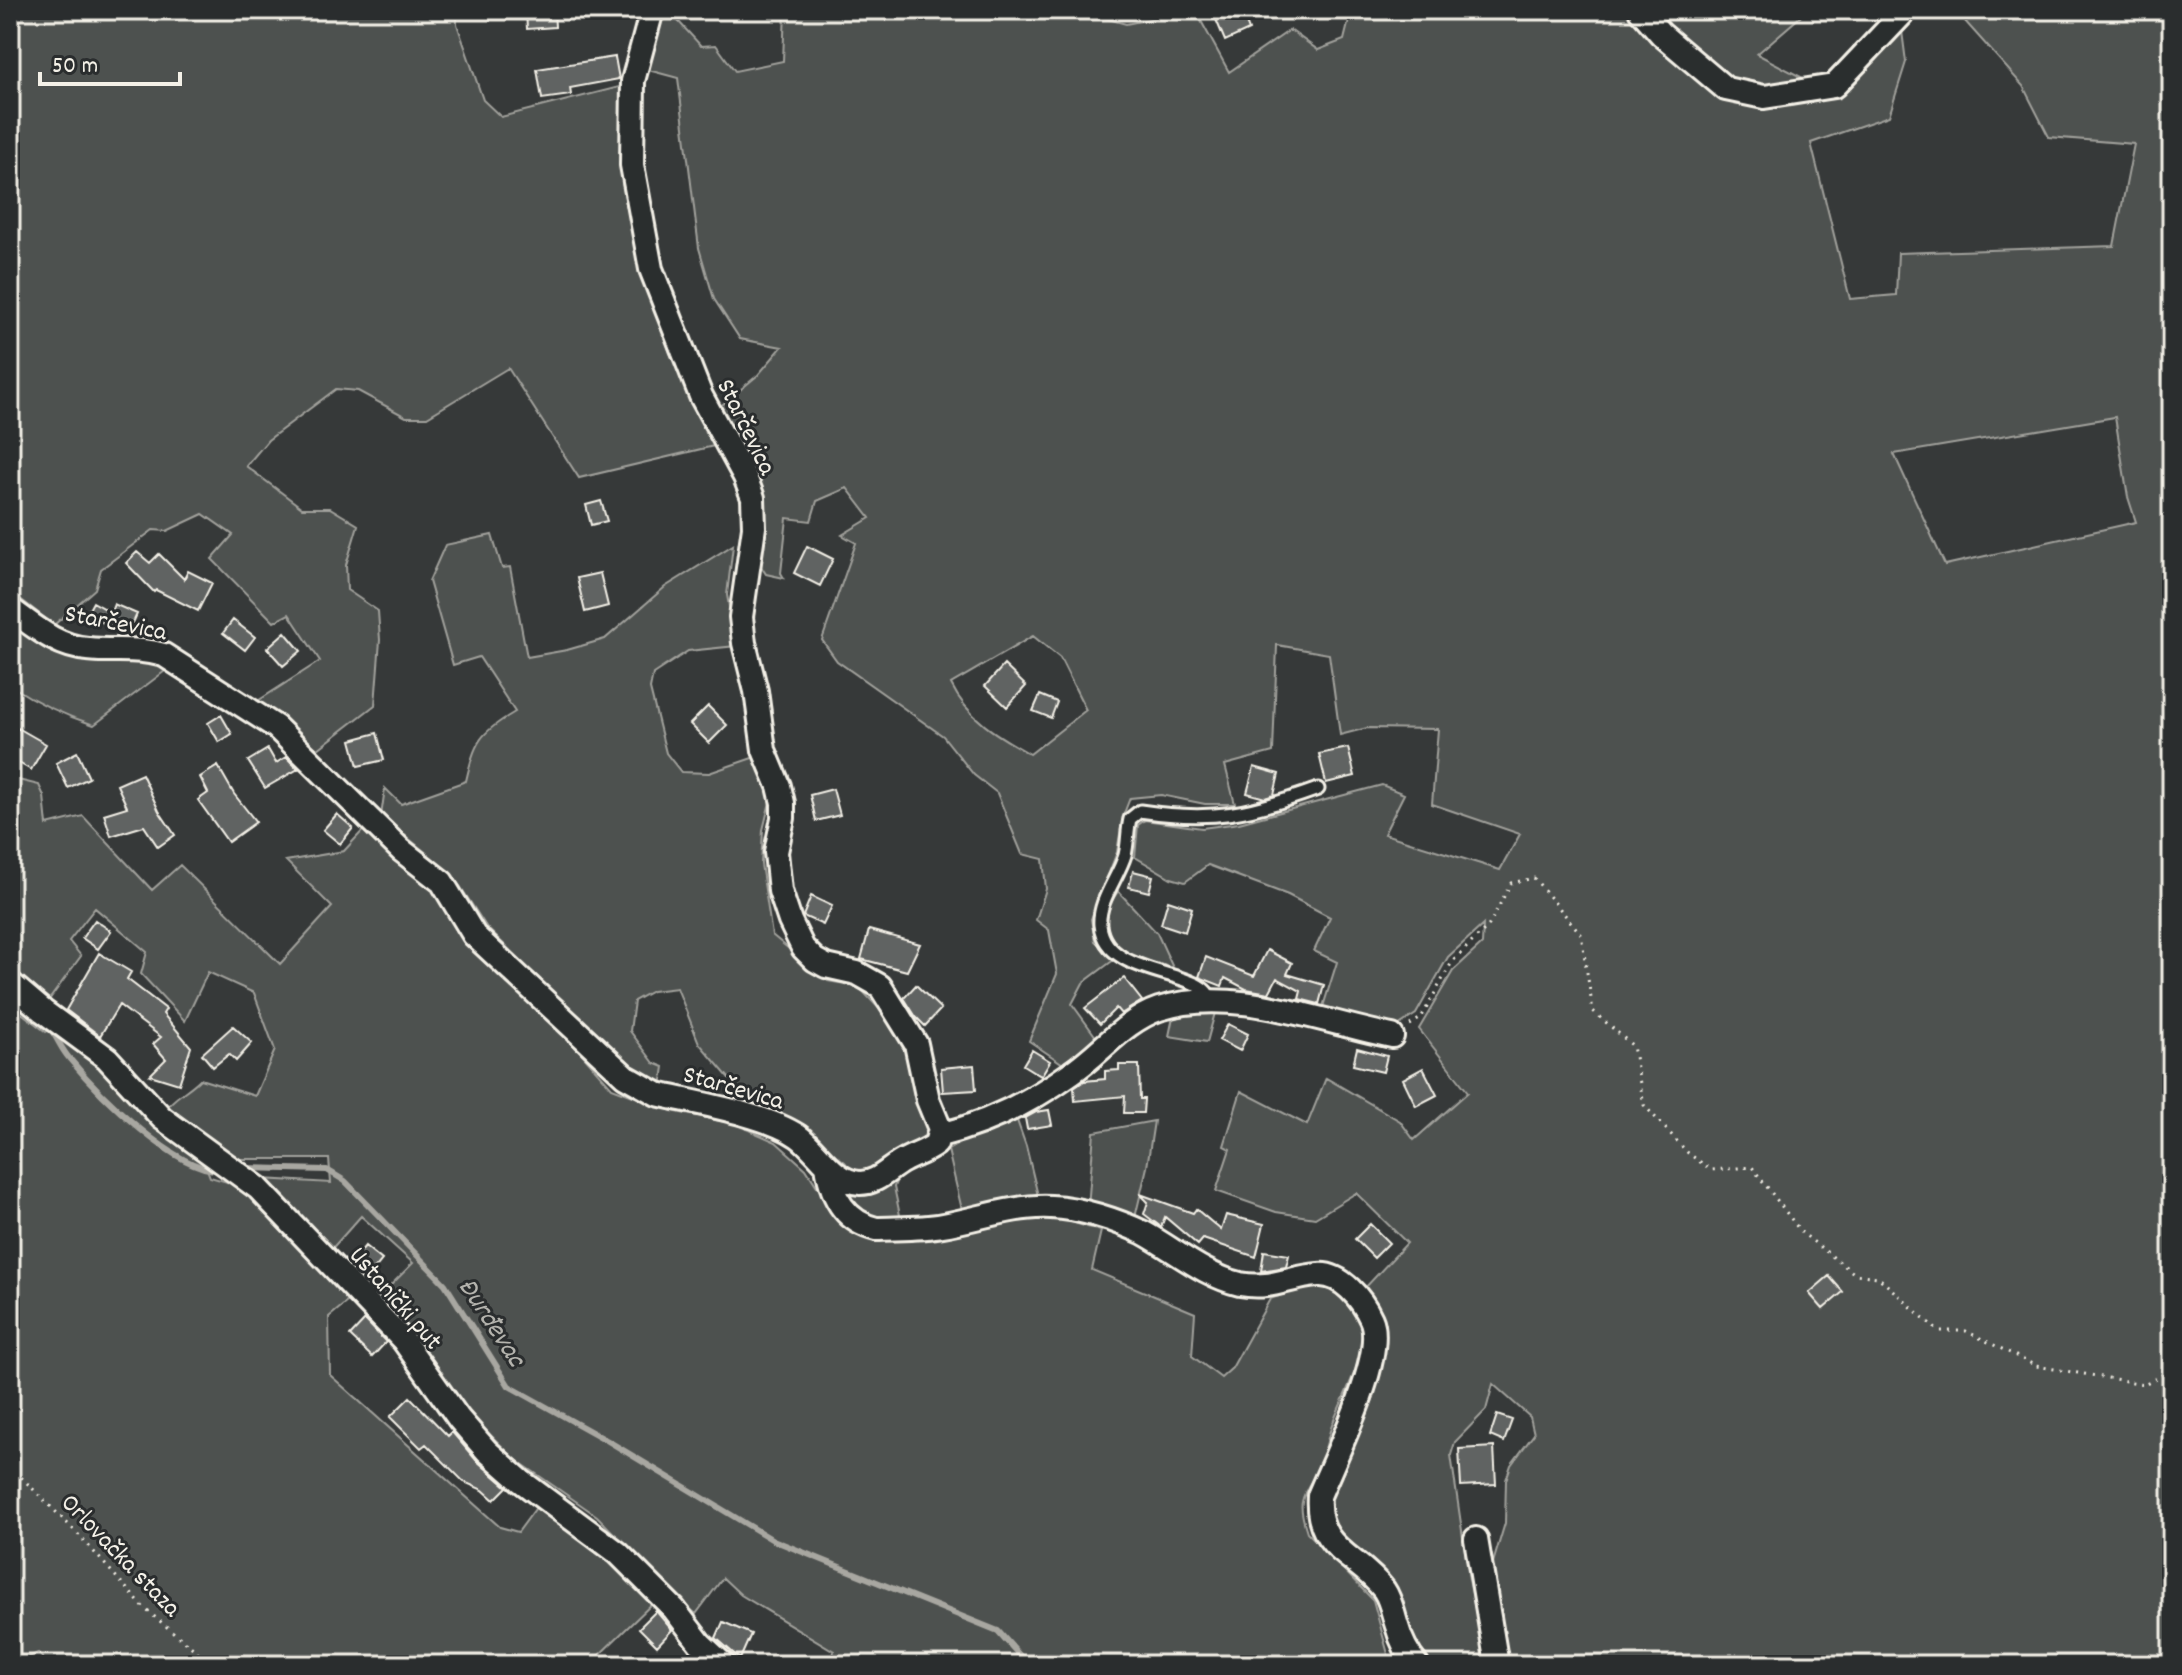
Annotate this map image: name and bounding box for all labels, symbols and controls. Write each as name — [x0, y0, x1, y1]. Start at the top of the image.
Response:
scale bar — [40, 36, 180, 86]
text: 50 m — [52, 50, 98, 84]
street label: Starčevica — [706, 373, 784, 483]
street label: Starčevica — [61, 596, 170, 653]
street label: Starčevica — [678, 1057, 788, 1122]
street label: Ustanički put — [339, 1239, 450, 1360]
water label: Đurđevac — [446, 1271, 535, 1378]
street label: Orlovačka staza — [51, 1486, 189, 1627]

